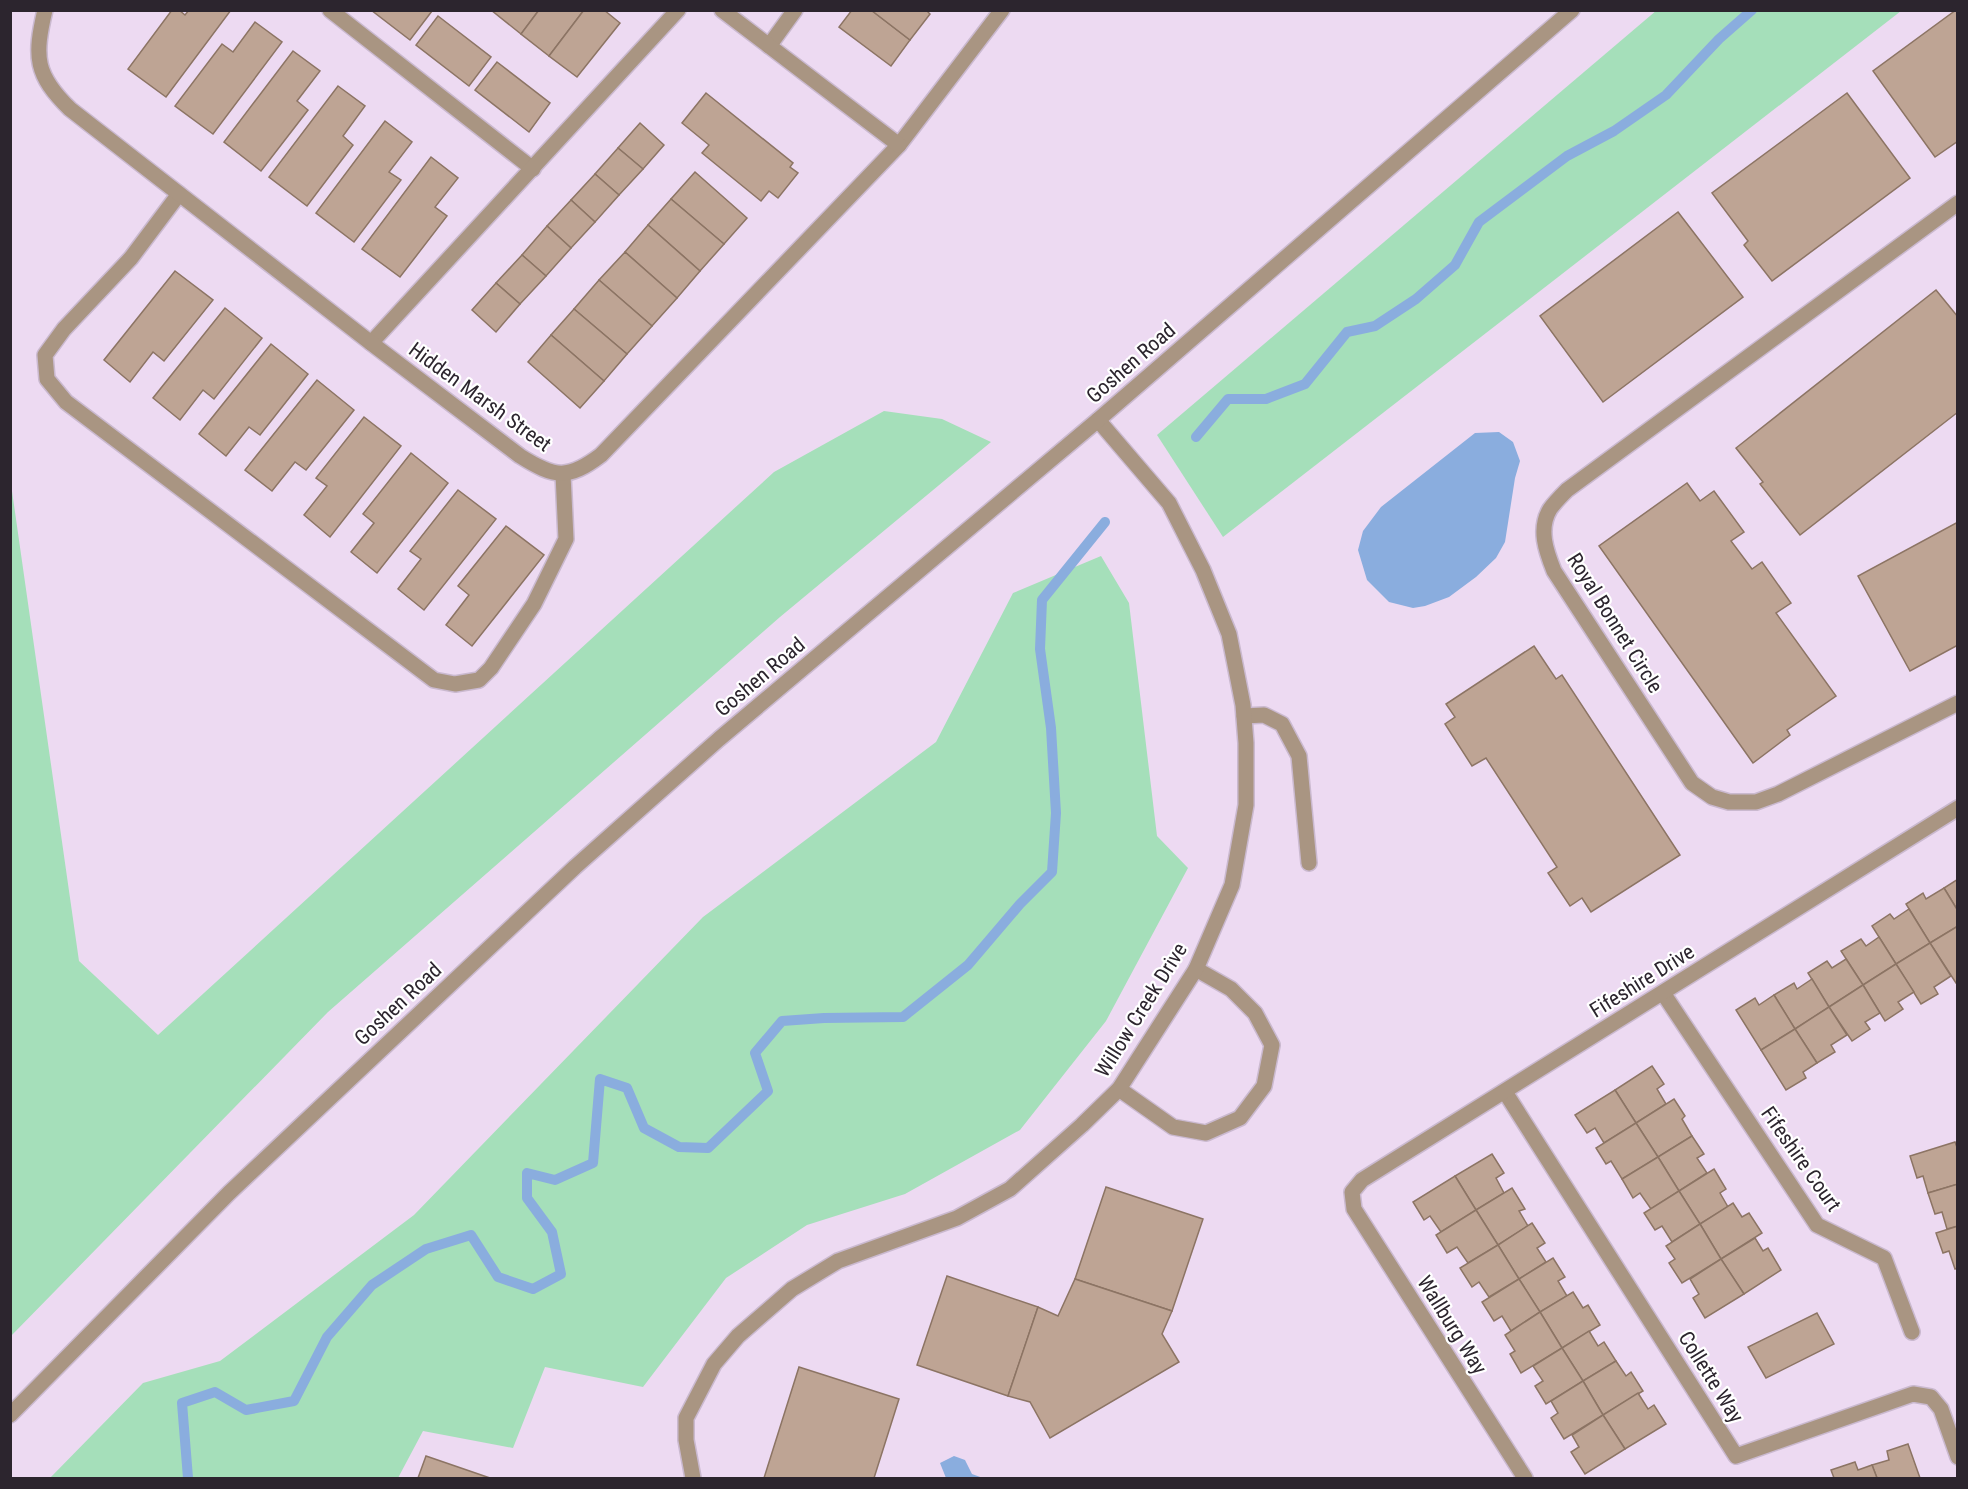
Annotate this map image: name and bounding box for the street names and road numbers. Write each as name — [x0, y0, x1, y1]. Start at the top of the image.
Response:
street label: Goshen Road — [1082, 318, 1180, 408]
street label: Hidden Marsh Street — [404, 337, 556, 457]
street label: Royal Bonnet Circle — [1562, 549, 1668, 697]
street label: Goshen Road — [710, 633, 810, 721]
street label: Willow Creek Drive — [1090, 938, 1192, 1081]
street label: Fifeshire Drive — [1585, 939, 1699, 1023]
street label: Goshen Road — [350, 958, 446, 1050]
street label: Fifeshire Court — [1756, 1102, 1846, 1216]
street label: Wallburg Way — [1412, 1271, 1492, 1379]
street label: Collette Way — [1673, 1327, 1749, 1427]

